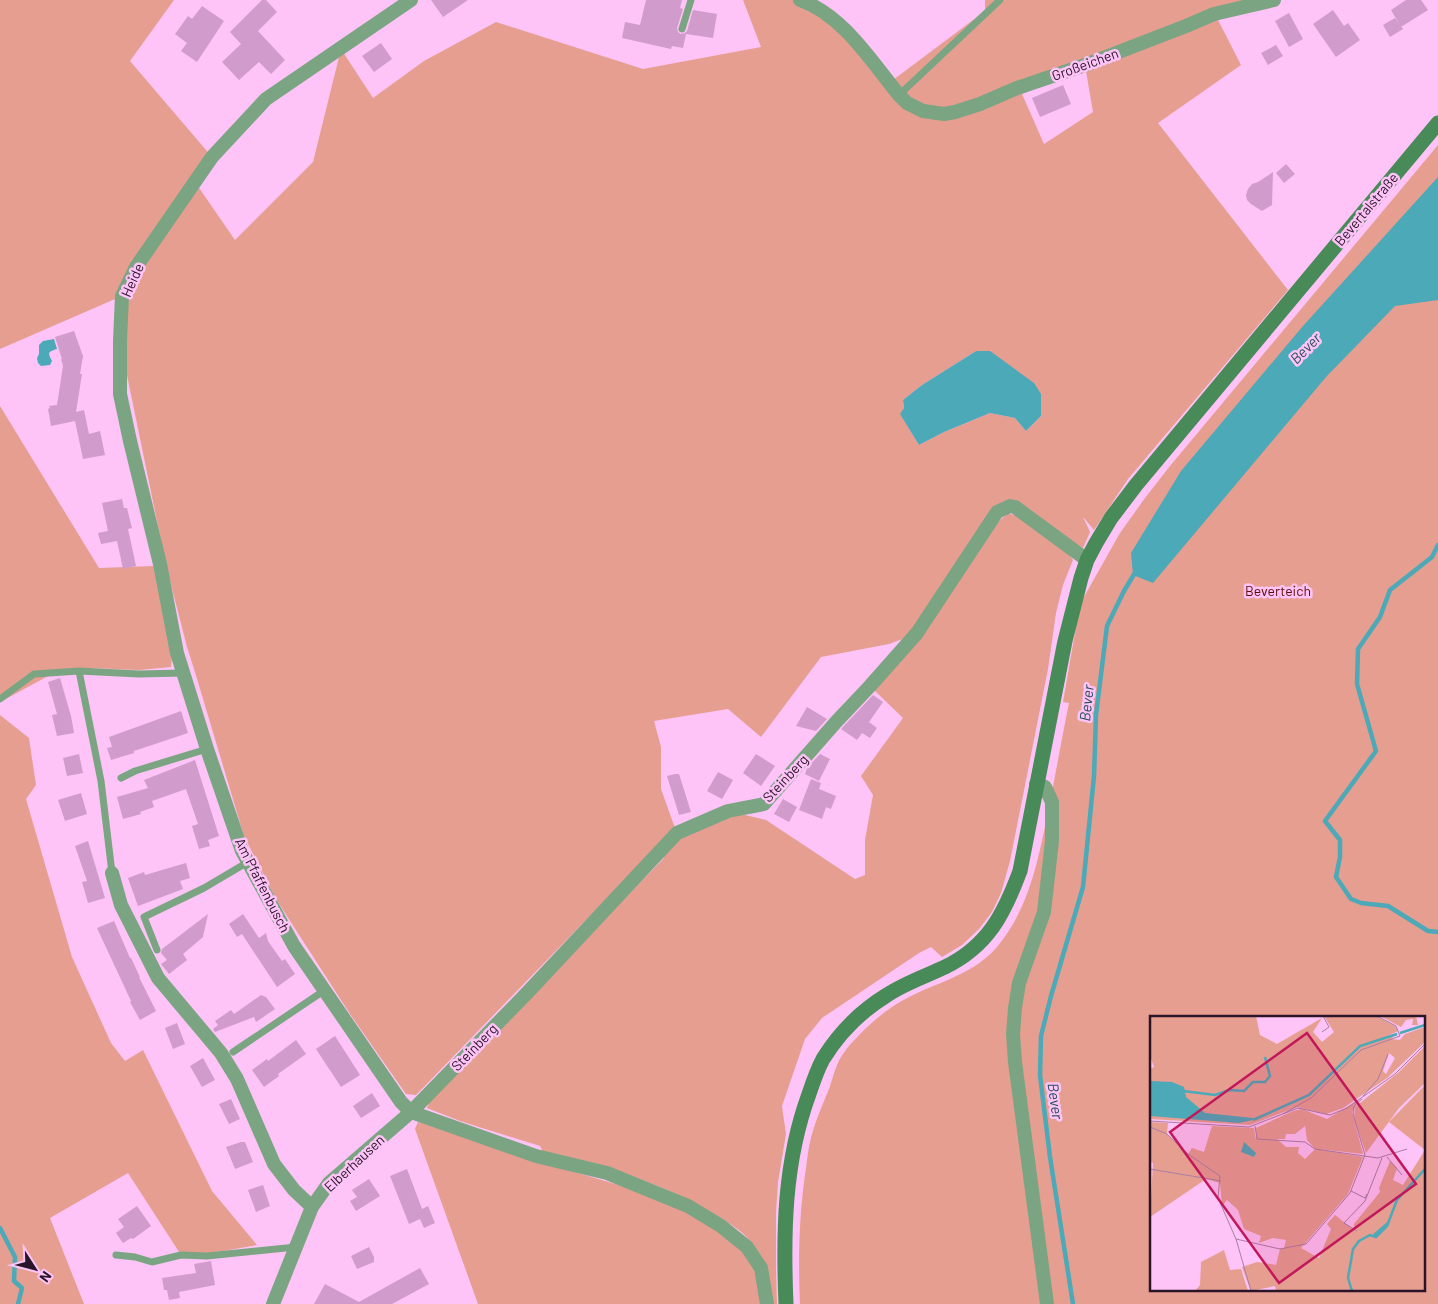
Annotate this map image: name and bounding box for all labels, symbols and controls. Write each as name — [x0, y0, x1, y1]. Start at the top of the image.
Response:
street label: Großeichen — [1049, 44, 1121, 84]
street label: Bevertalstraße — [1331, 169, 1401, 249]
street label: Heide — [117, 260, 147, 300]
water label: Bever — [1286, 328, 1325, 367]
park label: Beverteich — [1245, 582, 1311, 599]
water label: Bever — [1075, 683, 1097, 722]
street label: Steinberg — [759, 751, 811, 805]
street label: Am Pfaffenbusch — [232, 835, 294, 935]
inset map — [1150, 1016, 1426, 1292]
street label: Steinberg — [447, 1020, 501, 1074]
water label: Bever — [1045, 1082, 1068, 1121]
street label: Elberhausen — [320, 1131, 388, 1195]
north arrow — [10, 1244, 60, 1294]
text: N — [36, 1268, 56, 1286]

